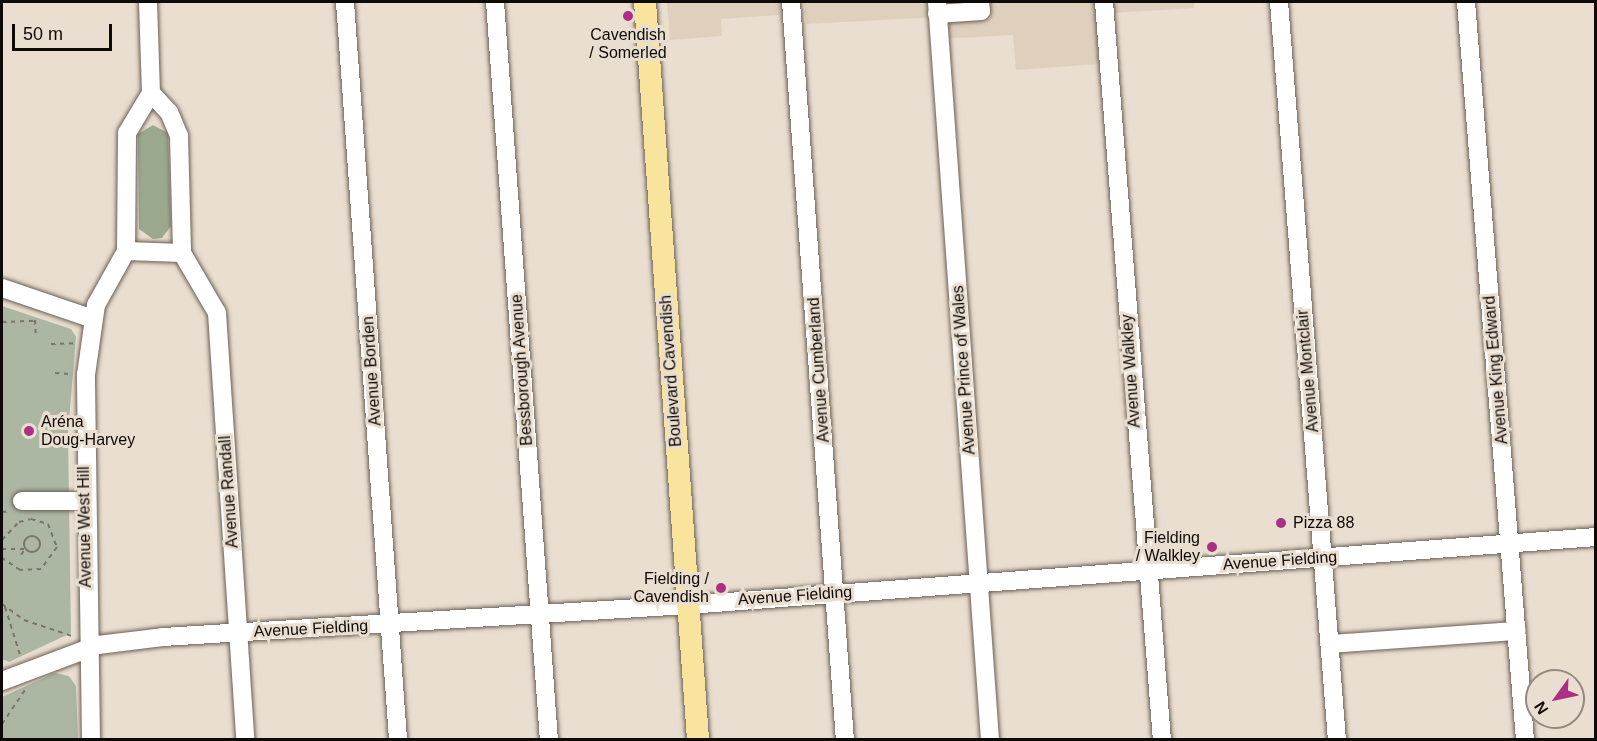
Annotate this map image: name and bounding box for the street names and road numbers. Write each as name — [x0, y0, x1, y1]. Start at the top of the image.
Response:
street label: Avenue Prince of Wales — [948, 285, 980, 455]
street label: Bessborough Avenue — [507, 293, 537, 447]
street label: Boulevard Cavendish — [656, 294, 686, 448]
street label: Avenue King Edward — [1480, 295, 1512, 445]
street label: Avenue Cumberland — [804, 297, 834, 443]
street label: Avenue Montclair — [1293, 309, 1323, 433]
street label: Avenue Walkley — [1117, 314, 1145, 428]
street label: Avenue Borden — [359, 315, 385, 427]
street label: Avenue Randall — [215, 435, 243, 549]
street label: Avenue West Hill — [74, 466, 96, 588]
street label: Avenue Fielding — [1222, 547, 1338, 575]
street label: Avenue Fielding — [737, 582, 853, 610]
street label: Avenue Fielding — [253, 616, 369, 642]

